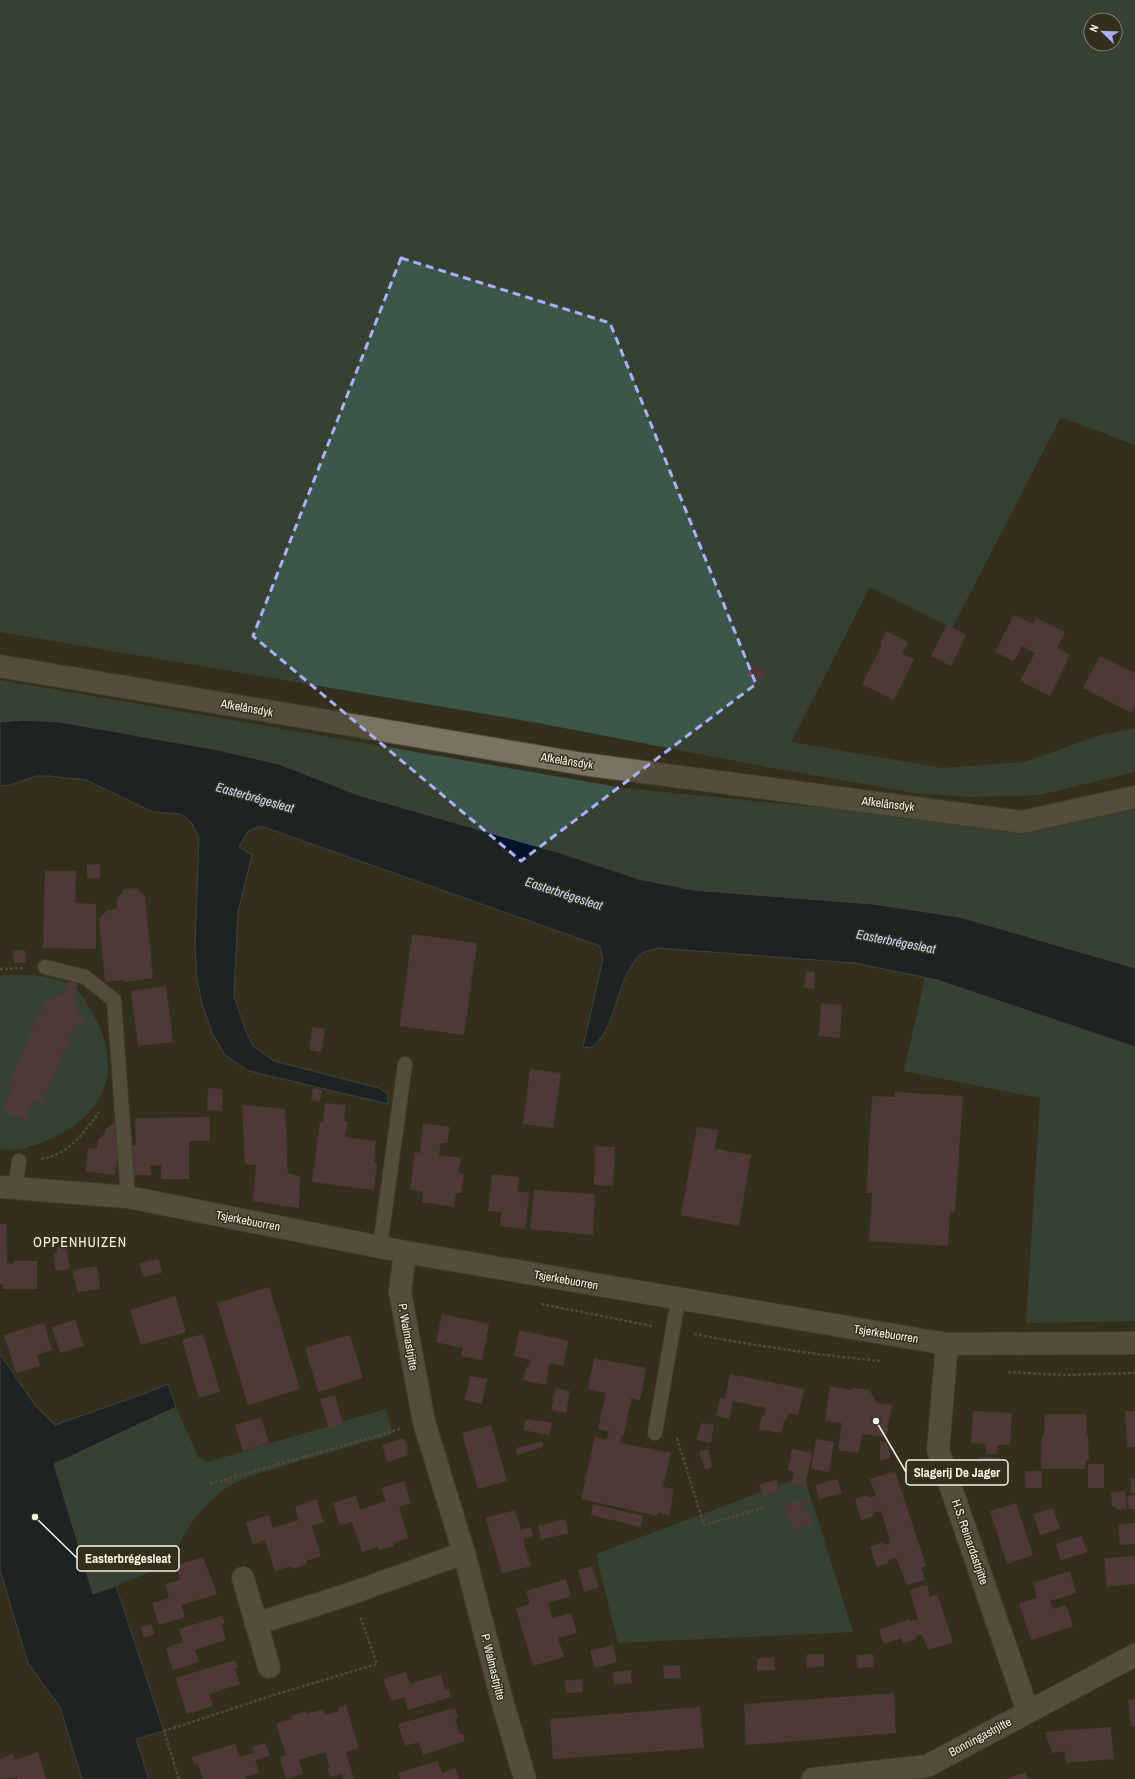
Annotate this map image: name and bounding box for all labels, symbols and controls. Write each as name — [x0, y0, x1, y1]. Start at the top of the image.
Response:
north arrow — [1083, 12, 1123, 52]
text: N — [1086, 22, 1102, 34]
street label: Afkelânsdyk — [218, 695, 275, 720]
street label: Afkelânsdyk — [539, 749, 595, 773]
water label: Easterbrégesleat — [214, 778, 297, 817]
street label: Afkelânsdyk — [860, 793, 915, 815]
water label: Easterbrégesleat — [523, 873, 606, 914]
water label: Easterbrégesleat — [855, 925, 938, 958]
street label: Tsjerkebuorren — [214, 1207, 282, 1235]
district label: OPPENHUIZEN — [33, 1233, 127, 1251]
street label: Tsjerkebuorren — [532, 1266, 600, 1294]
street label: P. Walmastrjitte — [394, 1302, 422, 1372]
street label: Tsjerkebuorren — [852, 1321, 920, 1347]
callout: Slagerij De Jager — [906, 1460, 1008, 1485]
text: Slagerij De Jager — [914, 1464, 1001, 1481]
street label: H.S. Reinardastrjitte — [948, 1497, 992, 1587]
callout: Easterbrégesleat — [77, 1546, 179, 1571]
text: Easterbrégesleat — [85, 1550, 171, 1567]
street label: P. Walmastrjitte — [477, 1632, 509, 1702]
street label: Bonningastrjitte — [946, 1714, 1014, 1760]

